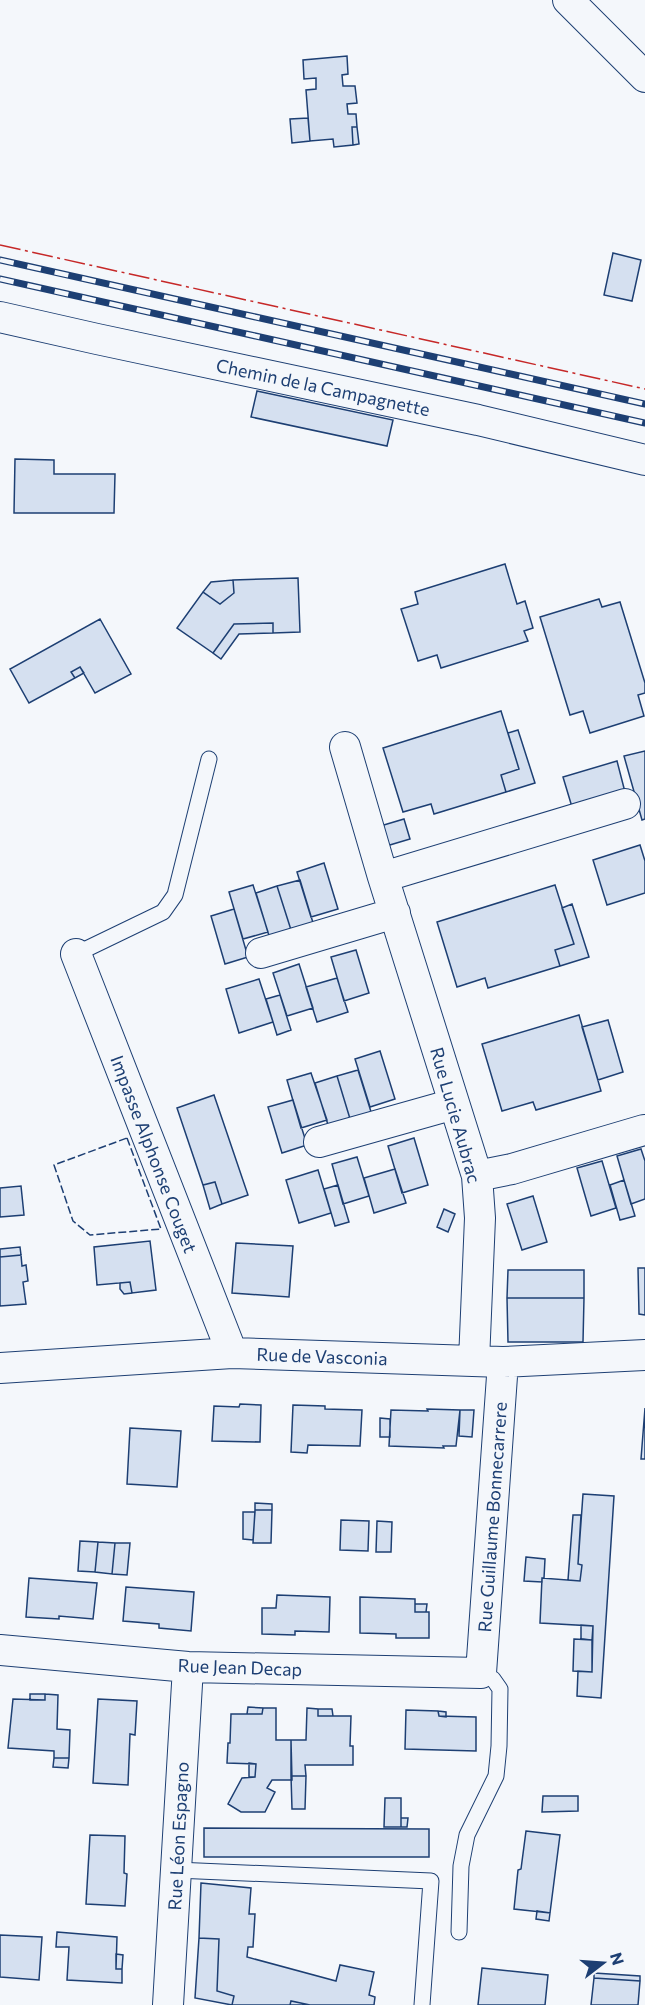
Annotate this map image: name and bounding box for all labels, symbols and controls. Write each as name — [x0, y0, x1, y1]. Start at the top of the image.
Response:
street label: Chemin de la Campagnette — [214, 354, 432, 420]
street label: Rue Lucie Aubrac — [426, 1045, 486, 1185]
street label: Impasse Alphonse Couget — [106, 1052, 202, 1256]
street label: Rue de Vasconia — [256, 1343, 388, 1369]
street label: Rue Guillaume Bonnecarrere — [473, 1401, 511, 1633]
street label: Rue Jean Decap — [177, 1654, 303, 1680]
street label: Rue Léon Espagno — [163, 1761, 193, 1911]
north arrow — [573, 1933, 633, 1993]
text: N — [607, 1950, 629, 1967]

